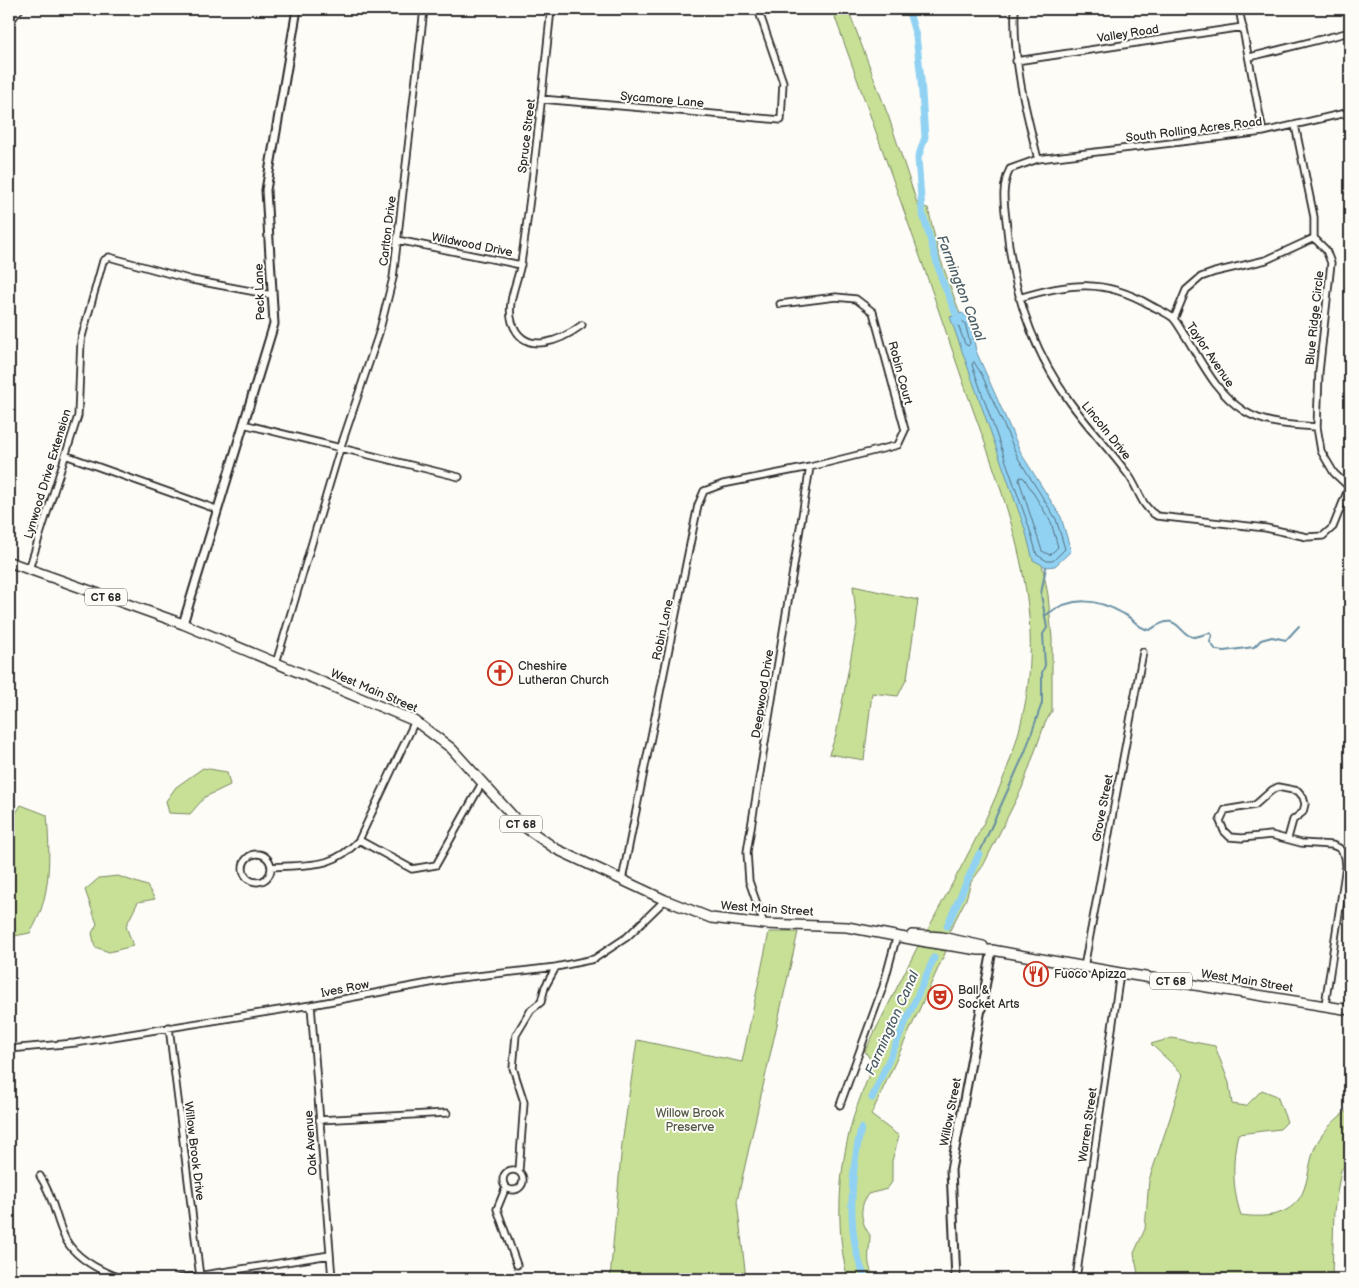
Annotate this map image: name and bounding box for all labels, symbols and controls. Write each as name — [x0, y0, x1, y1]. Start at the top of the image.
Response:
street label: Valley Road — [1096, 22, 1160, 46]
street label: Sycamore Lane — [620, 89, 704, 111]
street label: Spruce Street — [515, 98, 539, 174]
street label: South Rolling Acres Road — [1125, 114, 1263, 146]
street label: Carlton Drive — [376, 195, 400, 267]
street label: Wildwood Drive — [430, 230, 514, 260]
water label: Farmington Canal — [933, 233, 989, 344]
street label: Peck Lane — [252, 263, 268, 321]
street label: Blue Ridge Circle — [1303, 270, 1327, 366]
street label: Taylor Avenue — [1183, 320, 1237, 390]
street label: Robin Court — [884, 340, 916, 407]
street label: Lincoln Drive — [1078, 399, 1134, 463]
street label: Lynwood Drive Extension — [21, 407, 75, 541]
road number: CT 68 — [85, 588, 127, 606]
street label: Robin Lane — [649, 598, 677, 662]
street label: Deepwood Drive — [749, 649, 777, 739]
place label: Cheshire Lutheran Church — [518, 659, 609, 688]
church icon: Cheshire Lutheran Church — [487, 660, 513, 686]
street label: West Main Street — [328, 666, 420, 716]
street label: Grove Street — [1089, 773, 1117, 843]
road number: CT 68 — [500, 816, 542, 832]
street label: West Main Street — [720, 898, 814, 920]
restaurant icon: Fuoco Apizza — [1023, 961, 1049, 987]
street label: West Main Street — [1200, 966, 1294, 996]
place label: Fuoco Apizza — [1054, 967, 1126, 982]
water label: Farmington Canal — [861, 968, 923, 1078]
road number: CT 68 — [1150, 972, 1192, 989]
street label: Ives Row — [320, 977, 370, 1001]
place label: Ball & Socket Arts — [958, 983, 1020, 1012]
theatre icon: Ball & Socket Arts — [927, 984, 953, 1010]
street label: Willow Street — [937, 1076, 965, 1147]
street label: Warren Street — [1075, 1086, 1101, 1163]
street label: Willow Brook Drive — [180, 1101, 208, 1201]
park label: Willow Brook Preserve — [656, 1106, 724, 1135]
street label: Oak Avenue — [301, 1110, 321, 1176]

